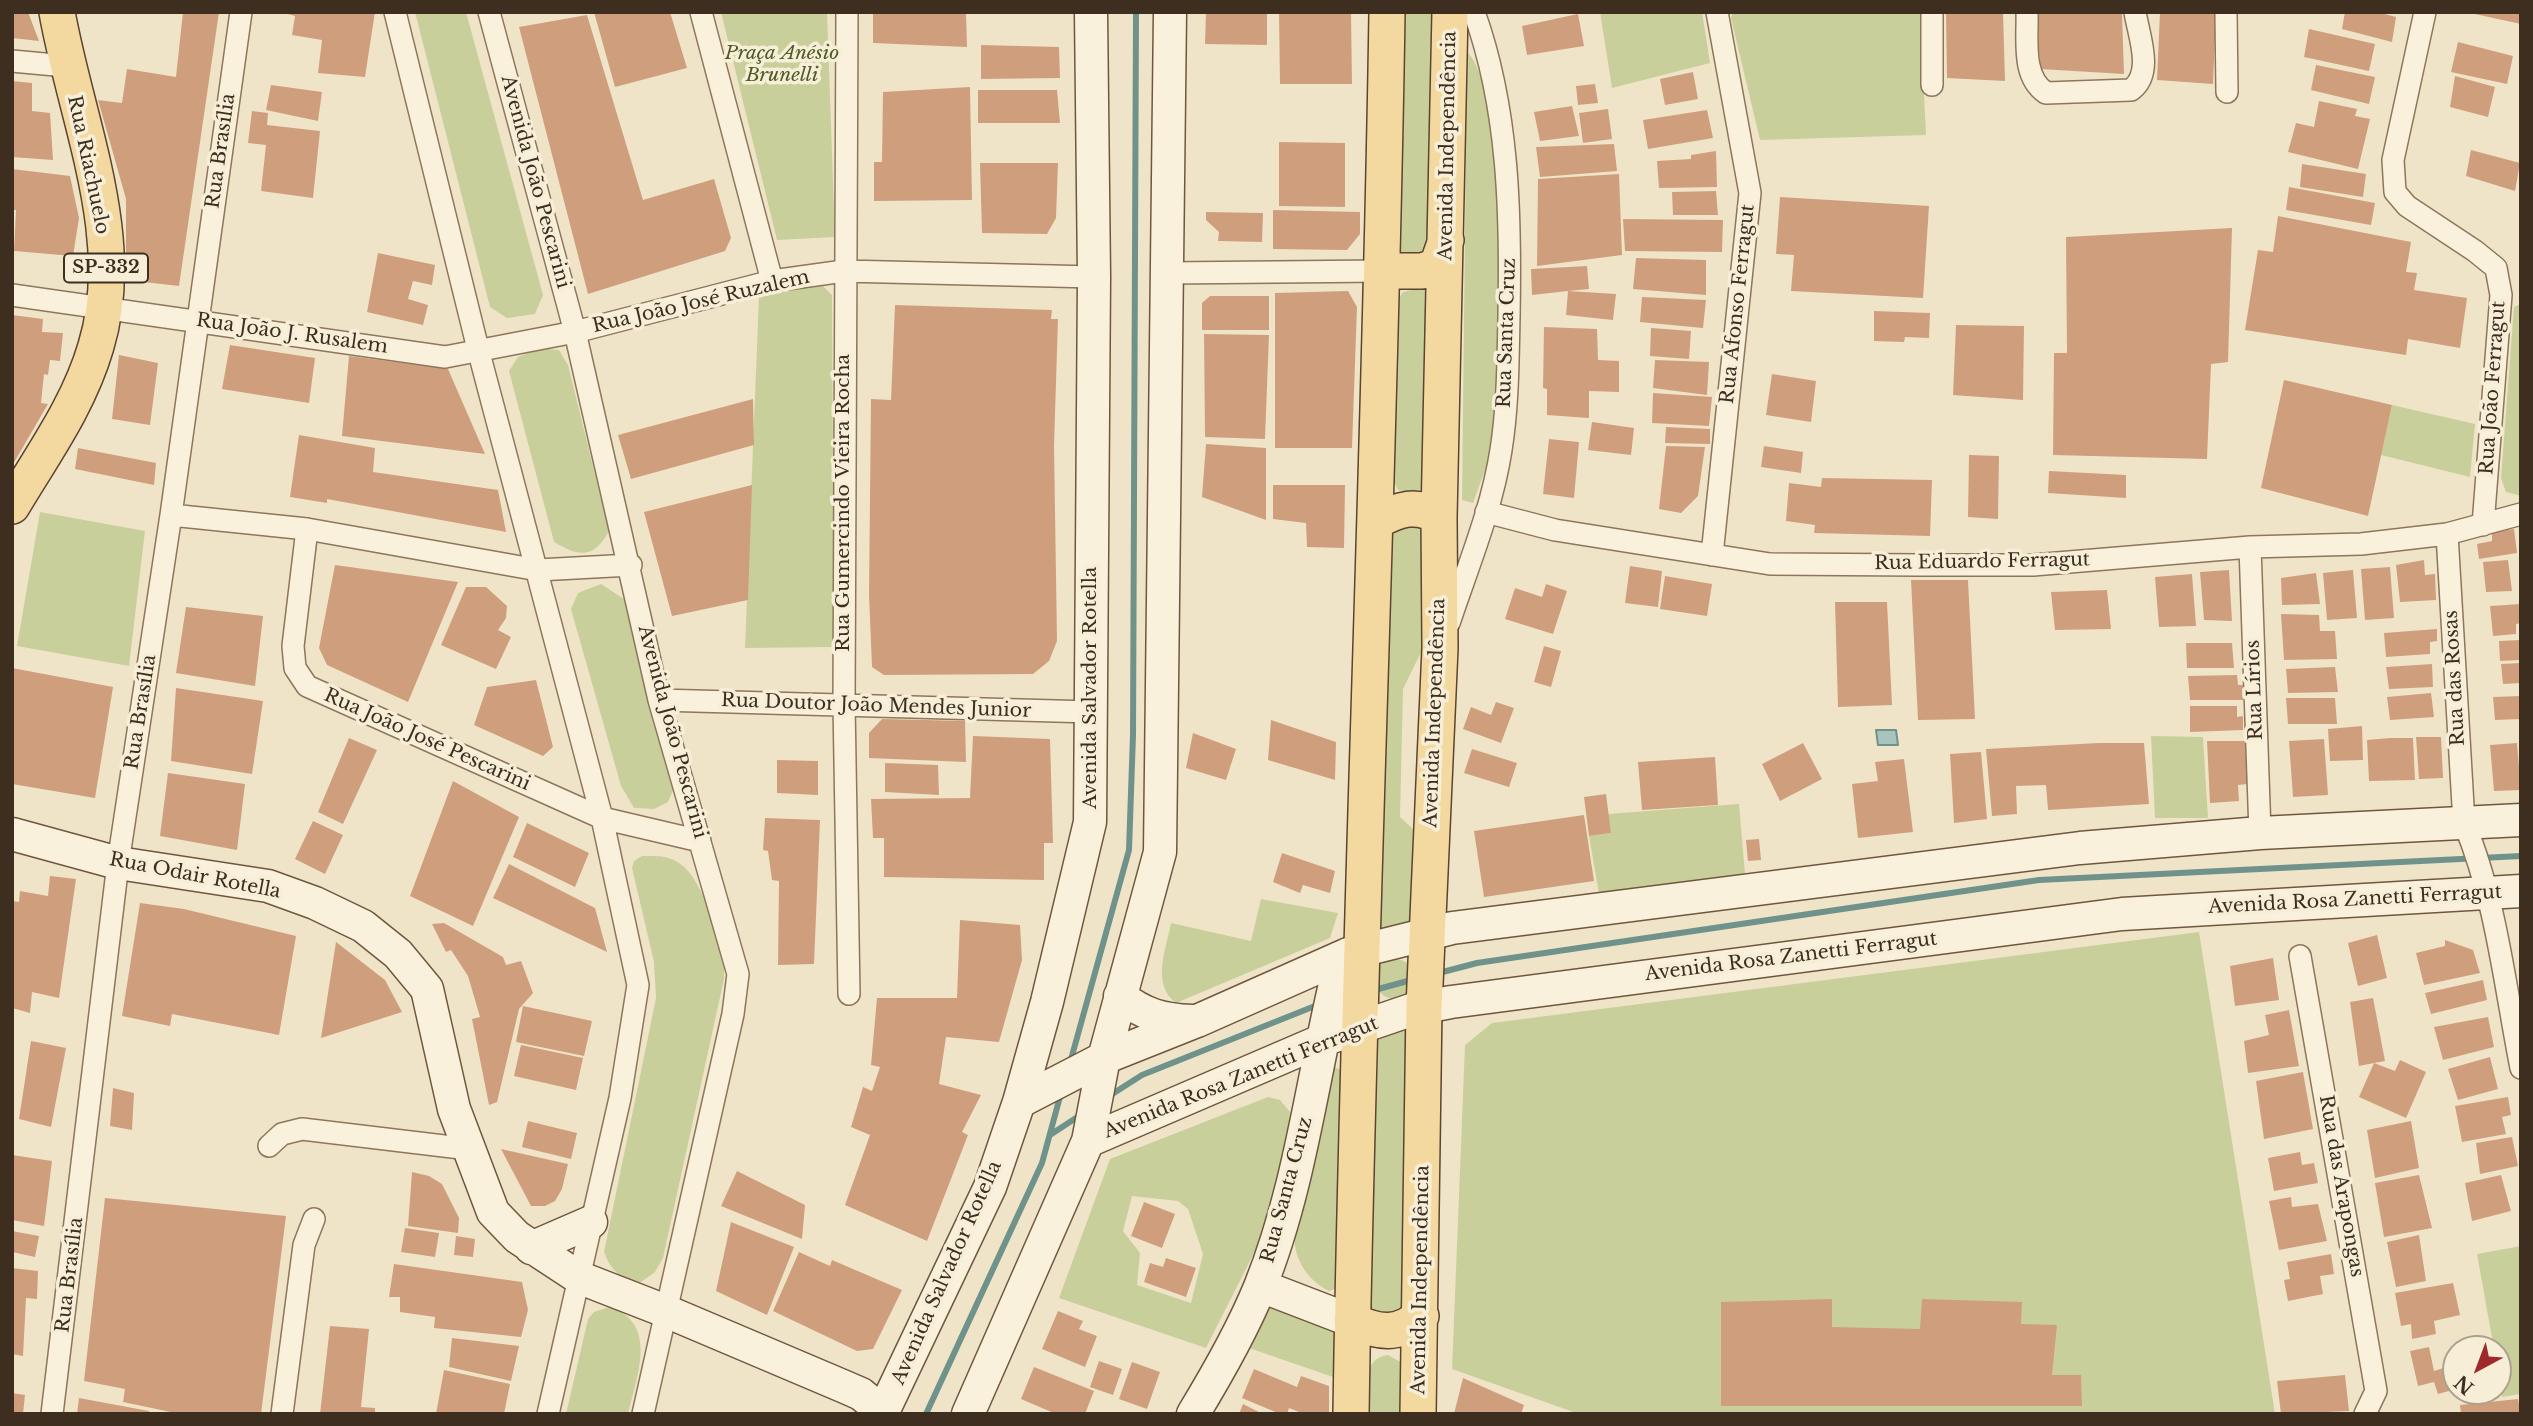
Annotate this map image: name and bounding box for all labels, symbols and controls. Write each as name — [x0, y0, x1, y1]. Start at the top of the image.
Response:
street label: Avenida Independência — [1435, 31, 1461, 261]
park label: Praça Anésio Brunelli — [725, 43, 839, 87]
street label: Avenida João Pescarini — [496, 73, 574, 291]
street label: Rua Brasília — [202, 92, 240, 210]
street label: Rua Riachuelo — [62, 94, 114, 236]
street label: Rua Afonso Ferragut — [1716, 203, 1760, 405]
road number: SP-332 — [64, 254, 148, 282]
street label: Rua Santa Cruz — [1493, 257, 1521, 409]
street label: Rua João José Ruzalem — [590, 266, 812, 338]
street label: Rua João Ferragut — [2476, 300, 2510, 476]
street label: Rua João J. Rusalem — [195, 309, 389, 359]
street label: Rua Gumercindo Vieira Rocha — [833, 354, 855, 652]
street label: Rua Eduardo Ferragut — [1874, 549, 2090, 575]
street label: Avenida Salvador Rotella — [1080, 567, 1102, 809]
street label: Avenida Independência — [1420, 598, 1450, 828]
street label: Rua das Rosas — [2440, 609, 2470, 747]
street label: Avenida João Pescarini — [633, 623, 711, 841]
street label: Rua Lírios — [2242, 639, 2268, 741]
street label: Rua Brasília — [121, 653, 161, 771]
street label: Rua João José Pescarini — [320, 684, 534, 796]
street label: Rua Doutor João Mendes Junior — [720, 689, 1032, 723]
street label: Rua Odair Rotella — [107, 848, 283, 904]
street label: Avenida Rosa Zanetti Ferragut — [2208, 881, 2502, 919]
street label: Avenida Rosa Zanetti Ferragut — [1644, 928, 1938, 986]
street label: Avenida Rosa Zanetti Ferragut — [1100, 1012, 1382, 1144]
street label: Rua das Arapongas — [2314, 1093, 2368, 1279]
street label: Rua Santa Cruz — [1257, 1114, 1317, 1266]
street label: Avenida Salvador Rotella — [887, 1158, 1007, 1388]
street label: Avenida Independência — [1408, 1165, 1434, 1395]
street label: Rua Brasília — [52, 1216, 88, 1334]
north arrow — [2442, 1335, 2512, 1405]
text: N — [2450, 1370, 2478, 1399]

